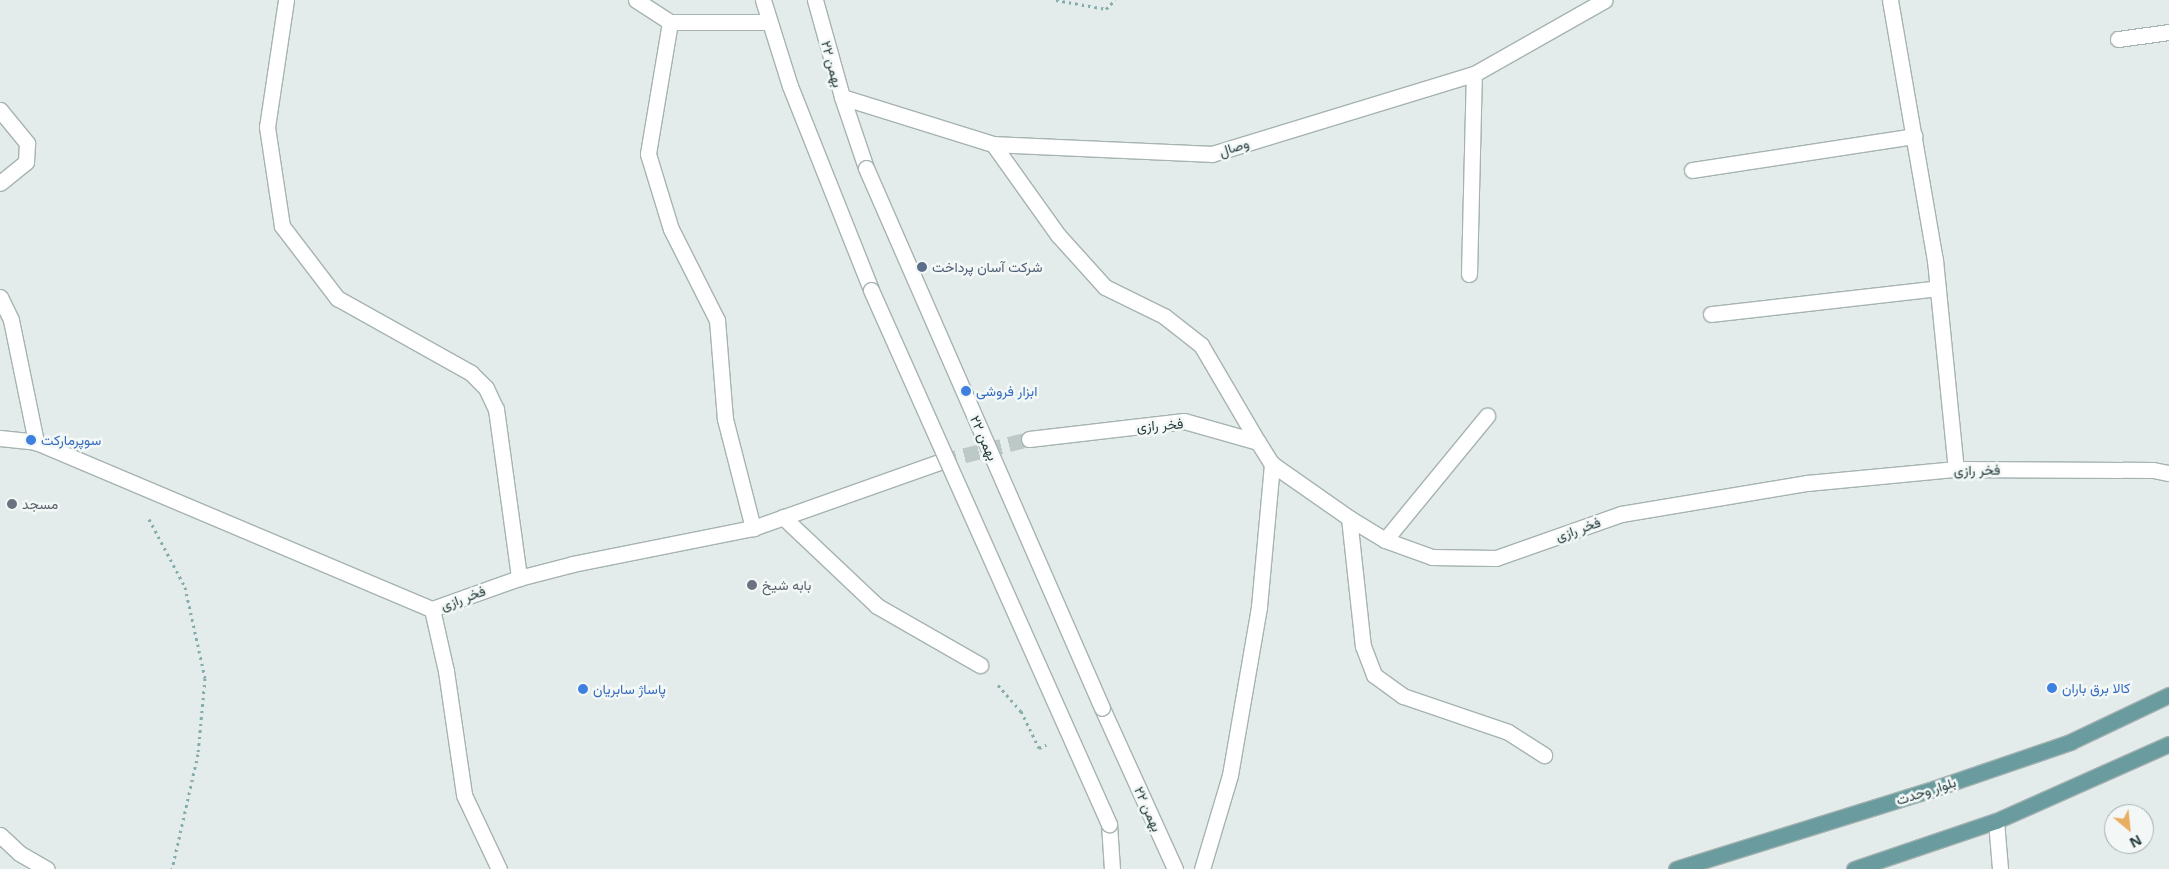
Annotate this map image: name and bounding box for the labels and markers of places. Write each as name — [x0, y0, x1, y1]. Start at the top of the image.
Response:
place label: شرکت آسان پرداخت — [932, 259, 1043, 275]
marker: شرکت آسان پرداخت — [916, 261, 928, 273]
place label: ابزار فروشی — [976, 383, 1037, 399]
marker: ابزار فروشی — [960, 385, 972, 397]
place label: سوپرمارکت — [41, 432, 101, 448]
marker: سوپرمارکت — [25, 434, 37, 446]
place label: مسجد — [22, 496, 58, 512]
marker: مسجد — [6, 498, 18, 510]
place label: بابه شیخ — [762, 577, 811, 593]
marker: بابه شیخ — [746, 579, 758, 591]
place label: کالا برق باران — [2062, 680, 2130, 696]
place label: پاساژ سابریان — [593, 681, 666, 697]
marker: کالا برق باران — [2046, 682, 2058, 694]
marker: پاساژ سابریان — [577, 683, 589, 695]

